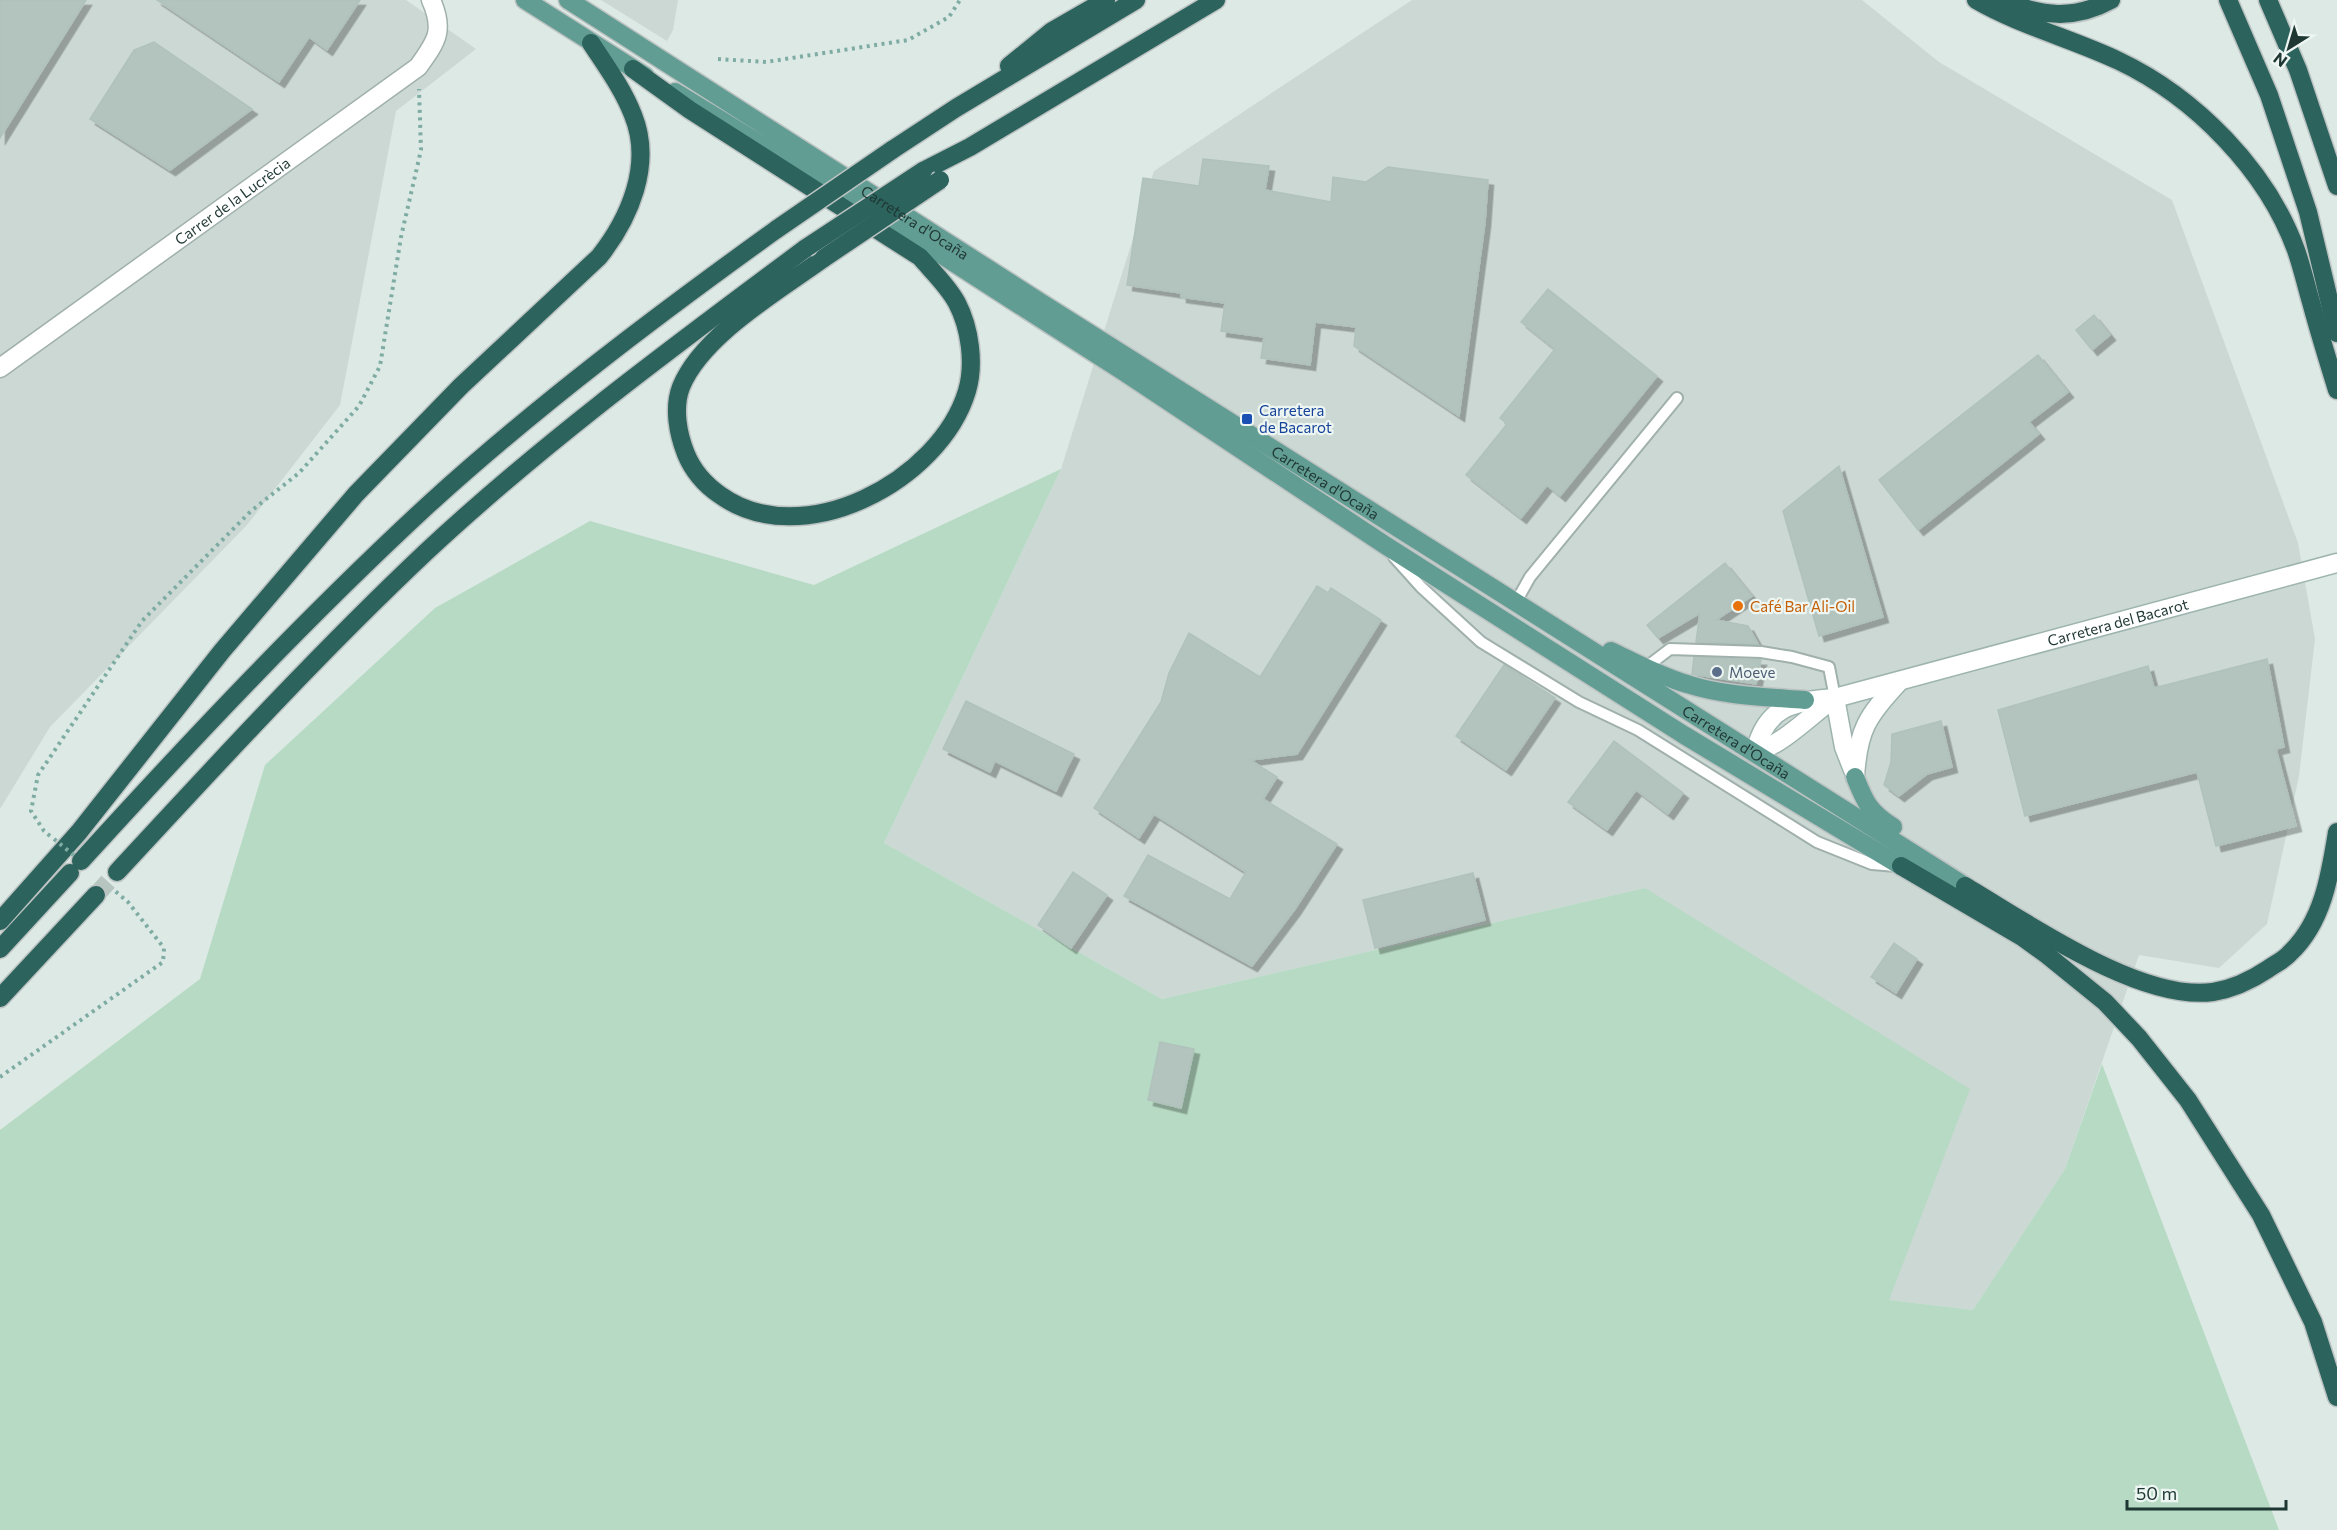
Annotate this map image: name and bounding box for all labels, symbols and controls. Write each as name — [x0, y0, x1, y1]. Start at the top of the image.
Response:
north arrow — [2259, 18, 2319, 78]
text: N — [2269, 49, 2290, 72]
street label: Carrer de la Lucrècia — [171, 153, 293, 248]
street label: Carretera d'Ocaña — [858, 181, 972, 263]
place label: Carretera de Bacarot — [1259, 401, 1332, 436]
marker: Carretera de Bacarot — [1240, 412, 1254, 426]
street label: Carretera d'Ocaña — [1268, 442, 1383, 523]
street label: Carretera del Bacarot — [2045, 594, 2190, 649]
place label: Café Bar Ali-Oil — [1750, 597, 1855, 615]
marker: Café Bar Ali-Oil — [1731, 599, 1745, 613]
place label: Moeve — [1729, 663, 1775, 681]
marker: Moeve — [1710, 665, 1724, 679]
street label: Carretera d'Ocaña — [1679, 701, 1794, 782]
scale bar — [2127, 1473, 2286, 1511]
text: 50 m — [2136, 1482, 2177, 1504]

